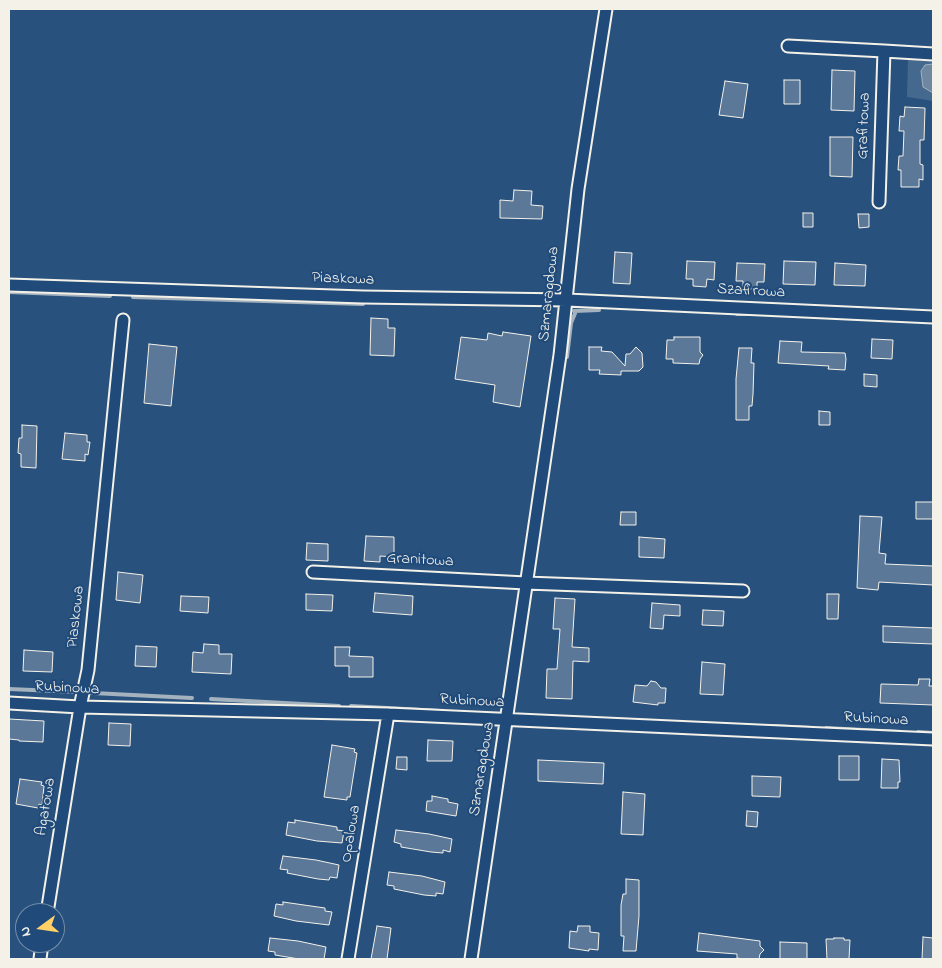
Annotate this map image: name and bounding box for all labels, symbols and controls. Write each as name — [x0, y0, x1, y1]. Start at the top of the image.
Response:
street label: Grafitowa — [854, 92, 876, 160]
street label: Szmaragdowa — [535, 246, 565, 342]
street label: Piaskowa — [311, 269, 375, 291]
street label: Szafirowa — [716, 281, 786, 303]
street label: Granitowa — [386, 550, 454, 572]
street label: Piaskowa — [64, 585, 90, 649]
street label: Rubinowa — [34, 678, 100, 700]
street label: Rubinowa — [439, 691, 505, 713]
street label: Rubinowa — [843, 709, 909, 731]
street label: Szmaragdowa — [466, 720, 500, 818]
street label: Agatowa — [33, 777, 61, 837]
street label: Opalowa — [338, 804, 366, 864]
north arrow — [15, 903, 65, 953]
text: N — [15, 924, 37, 939]

